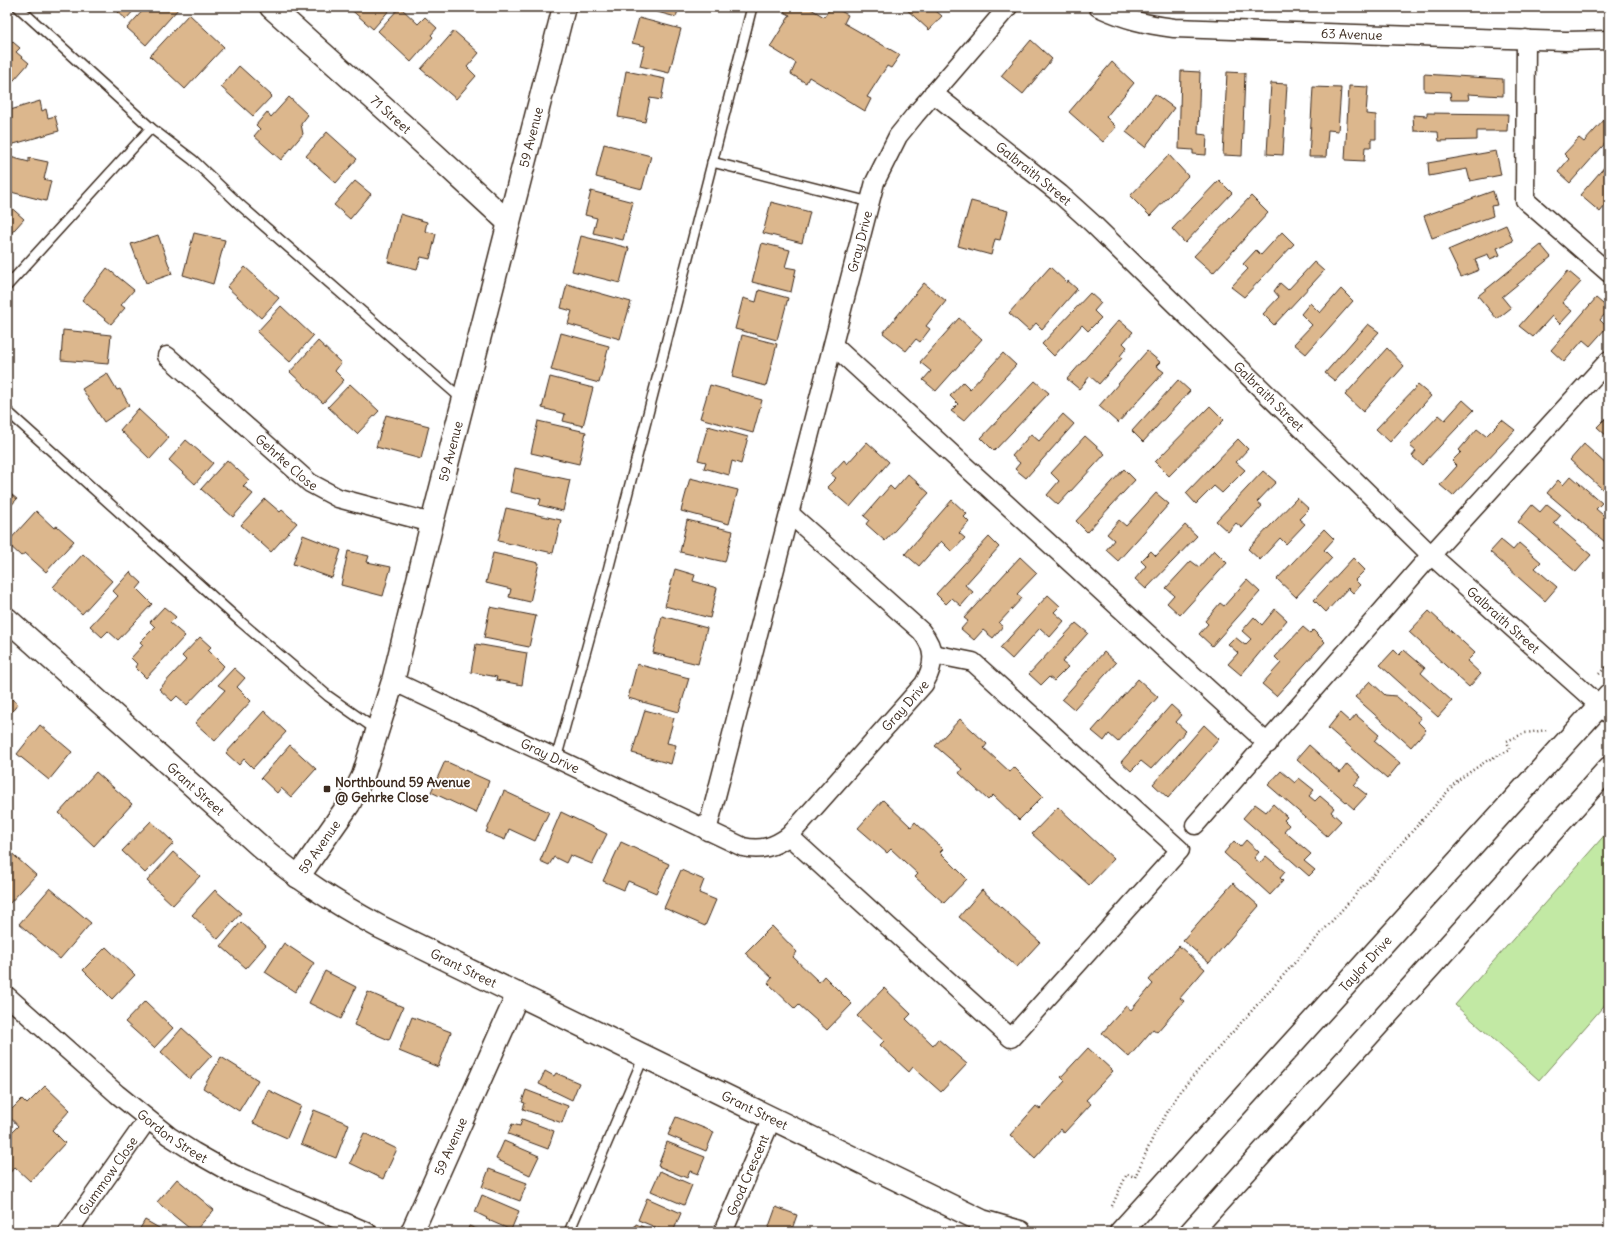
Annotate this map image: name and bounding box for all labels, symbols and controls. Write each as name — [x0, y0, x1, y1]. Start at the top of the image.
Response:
street label: 63 Avenue — [1321, 24, 1383, 43]
street label: 71 Street — [367, 92, 415, 138]
street label: 59 Avenue — [515, 105, 547, 169]
street label: Galbraith Street — [993, 138, 1076, 209]
street label: Gray Drive — [843, 209, 876, 274]
street label: Galbraith Street — [1230, 358, 1308, 435]
street label: 59 Avenue — [435, 419, 466, 483]
street label: Gehrke Close — [252, 430, 321, 494]
street label: Galbraith Street — [1463, 583, 1544, 657]
street label: Gray Drive — [878, 676, 932, 735]
street label: Gray Drive — [518, 734, 582, 777]
street label: Grant Street — [164, 758, 229, 819]
place label: Northbound 59 Avenue @ Gehrke Close — [335, 774, 470, 806]
marker: Northbound 59 Avenue @ Gehrke Close — [322, 784, 332, 794]
street label: 59 Avenue — [295, 817, 344, 877]
street label: Taylor Drive — [1335, 932, 1395, 995]
street label: Grant Street — [428, 944, 500, 991]
street label: Grant Street — [719, 1087, 791, 1134]
street label: Gordon Street — [134, 1105, 211, 1167]
street label: 59 Avenue — [430, 1114, 471, 1178]
street label: Good Crescent — [723, 1131, 773, 1218]
street label: Gummow Close — [74, 1133, 141, 1218]

